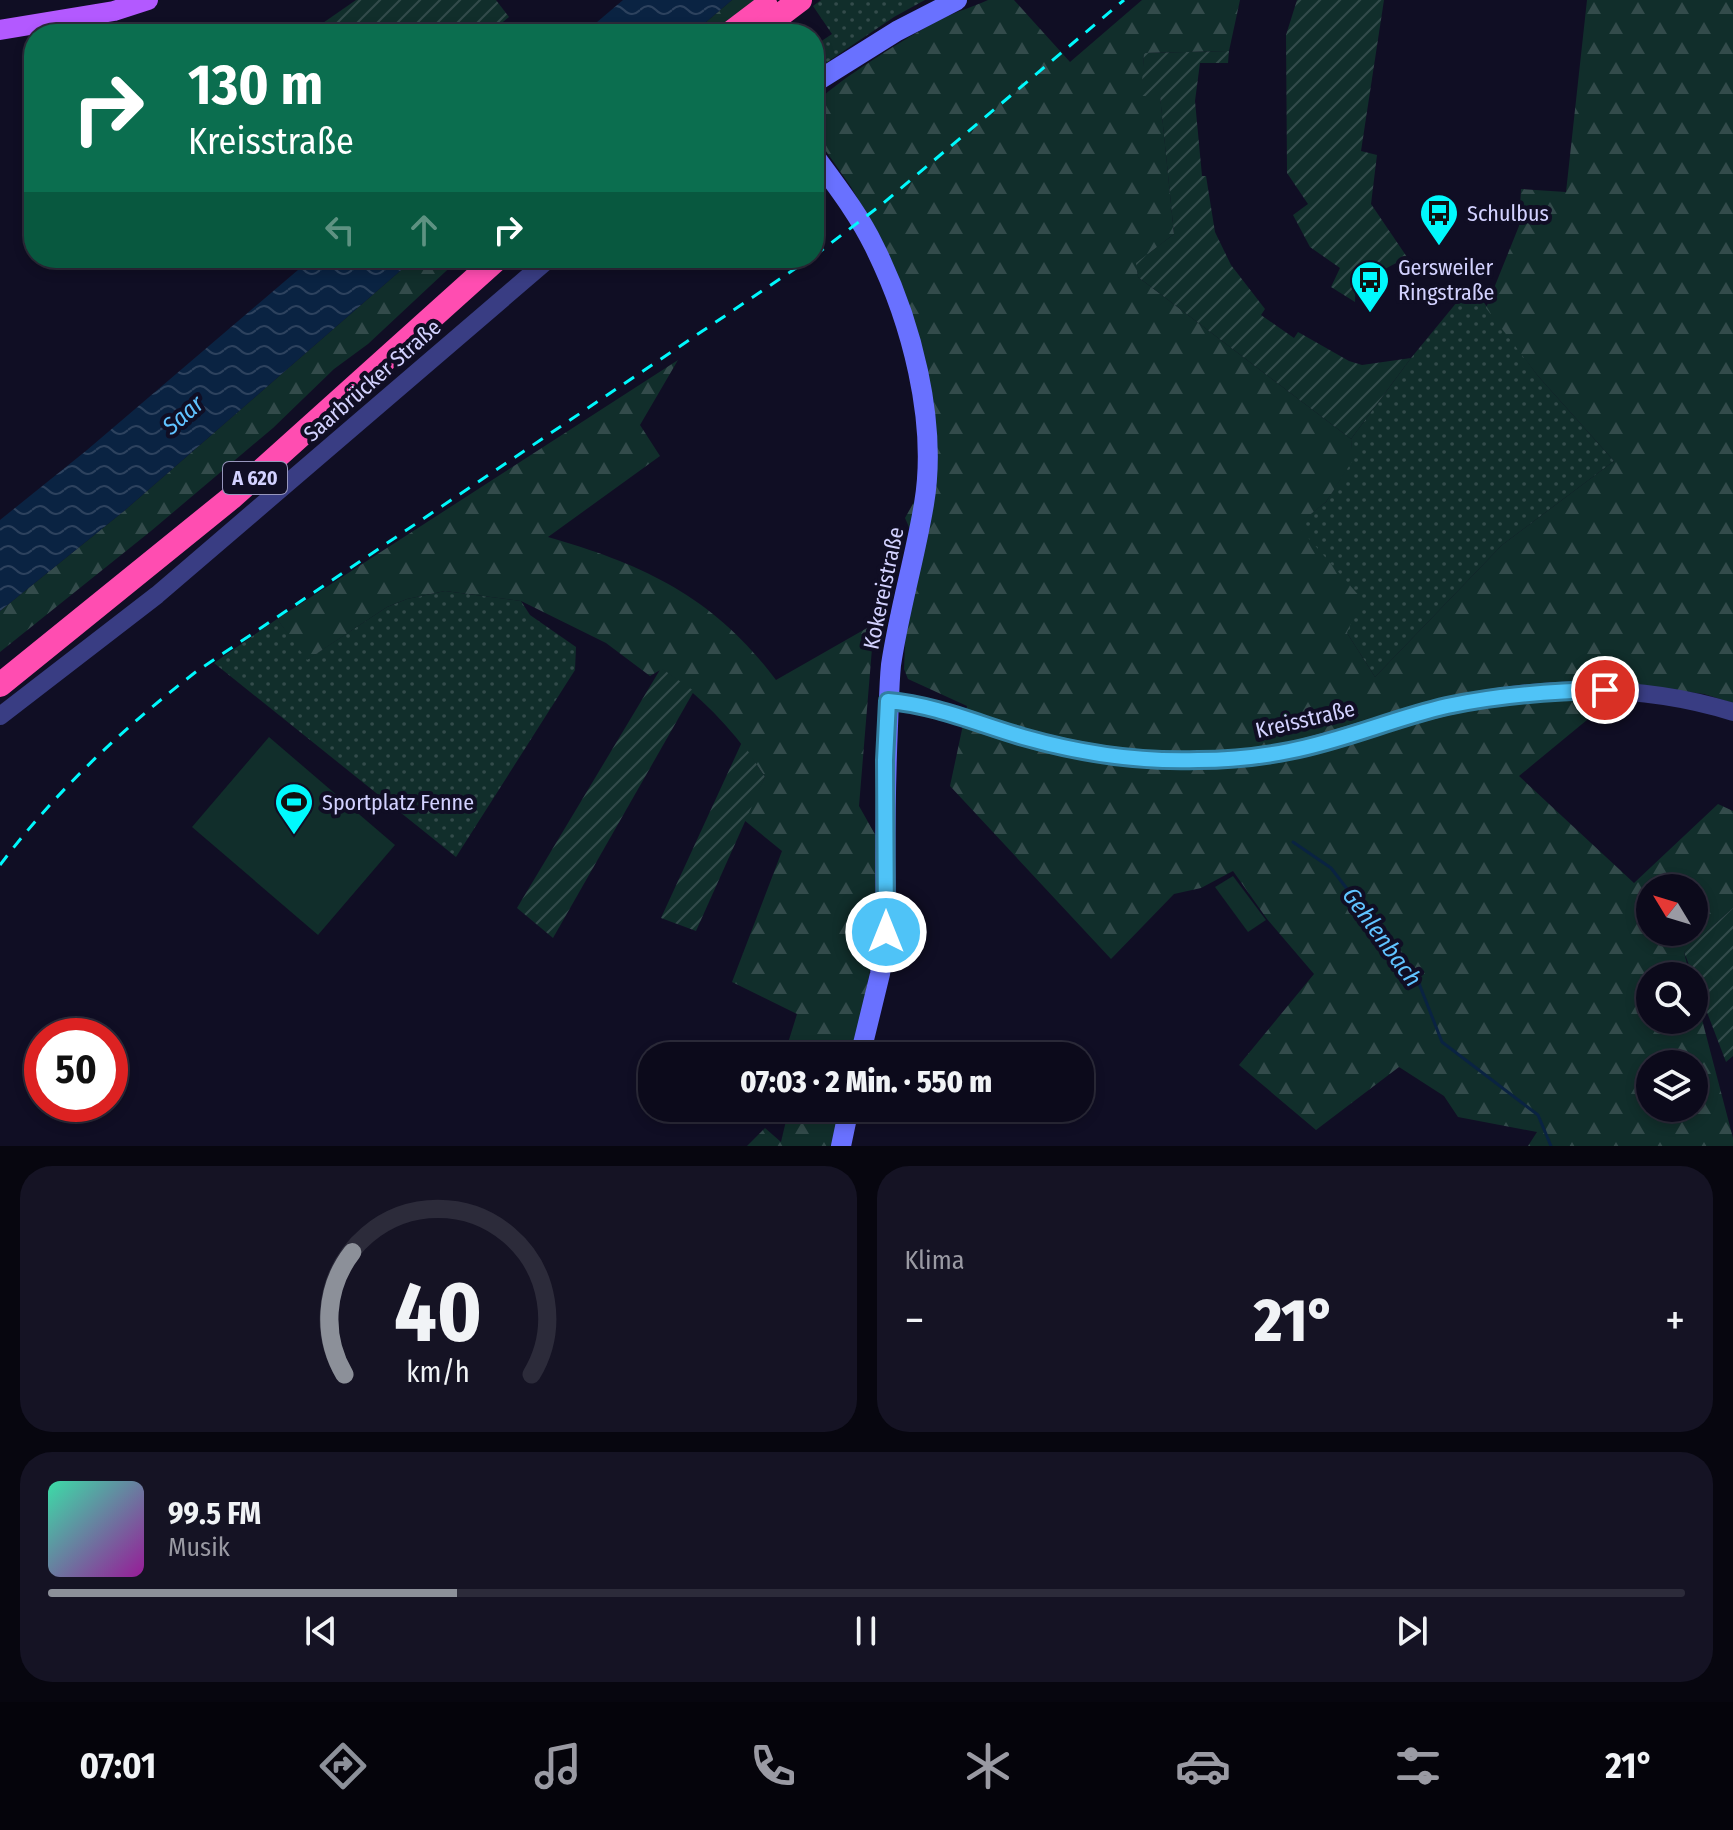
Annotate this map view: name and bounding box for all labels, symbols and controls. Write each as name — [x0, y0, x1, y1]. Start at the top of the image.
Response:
text: 130 m — [188, 52, 323, 119]
icon: right — [56, 56, 160, 160]
text: Kreisstraße — [188, 120, 354, 164]
bus stop icon: Schulbus — [1418, 192, 1460, 247]
place label: Schulbus — [1467, 200, 1549, 227]
icon: left — [318, 208, 362, 252]
icon: ahead — [402, 208, 446, 252]
icon: right — [486, 208, 530, 252]
place label: Gersweiler Ringstraße — [1398, 254, 1494, 306]
bus stop icon: Gersweiler Ringstraße — [1349, 259, 1391, 314]
street label: Saarbrücker Straße — [298, 314, 446, 447]
water label: Saar — [156, 389, 210, 441]
road number: A 620 — [223, 462, 287, 494]
street label: Kokereistraße — [857, 524, 910, 652]
pin — [1571, 656, 1639, 724]
icon: arrive — [1583, 668, 1627, 712]
street label: Kreisstraße — [1253, 695, 1357, 744]
sports icon: Sportplatz Fenne — [273, 781, 315, 836]
place label: Sportplatz Fenne — [322, 789, 474, 816]
north arrow — [1636, 874, 1708, 946]
map controls — [1636, 874, 1708, 1122]
water label: Gehlenbach — [1337, 882, 1427, 992]
position arrow — [844, 890, 928, 974]
button: search — [1636, 962, 1708, 1034]
speed limit sign: 50 — [24, 1018, 128, 1122]
button: layers — [1636, 1050, 1708, 1122]
text: 07:03 · 2 Min. · 550 m — [740, 1064, 992, 1100]
text: Klima — [905, 1245, 964, 1276]
text: 40 — [394, 1263, 482, 1363]
text: 21° — [1254, 1285, 1335, 1357]
text: − — [905, 1294, 924, 1347]
text: + — [1665, 1294, 1685, 1347]
text: km/h — [406, 1355, 470, 1390]
text: 99.5 FM — [168, 1496, 261, 1532]
text: Musik — [168, 1532, 230, 1563]
icon: previous — [299, 1609, 343, 1653]
icon: pause — [844, 1609, 888, 1653]
icon: next — [1390, 1609, 1434, 1653]
icon: directions — [315, 1738, 371, 1794]
icon: music — [530, 1738, 586, 1794]
icon: phone — [745, 1738, 801, 1794]
icon: climate — [960, 1738, 1016, 1794]
icon: car — [1175, 1738, 1231, 1794]
icon: filters — [1390, 1738, 1446, 1794]
text: 07:01 — [80, 1744, 156, 1788]
text: 21° — [1605, 1744, 1653, 1788]

